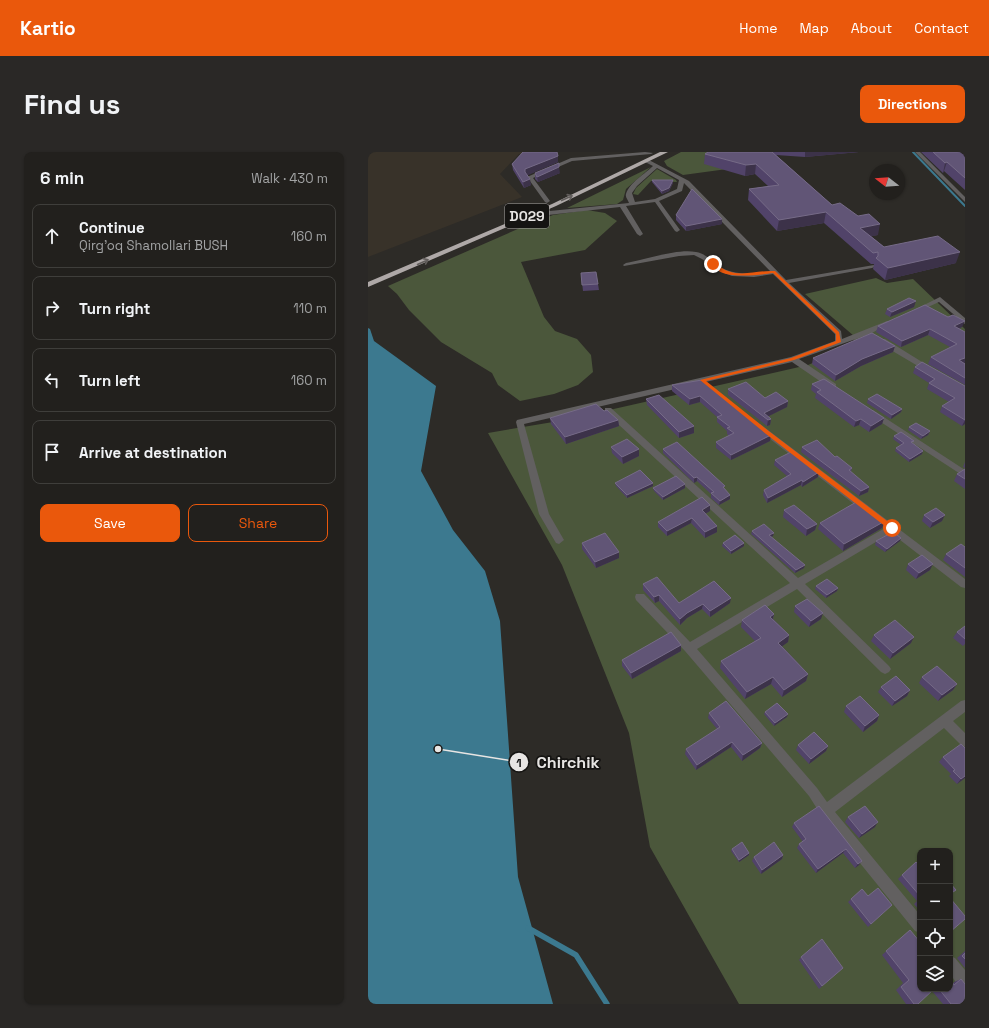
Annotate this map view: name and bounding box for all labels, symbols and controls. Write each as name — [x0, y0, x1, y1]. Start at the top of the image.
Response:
text: Kartio — [20, 16, 76, 41]
text: Home — [739, 19, 777, 37]
text: Map — [799, 19, 829, 37]
text: About — [851, 19, 892, 37]
text: Contact — [914, 19, 969, 37]
button: Directions — [860, 85, 965, 123]
text: Find us — [24, 86, 121, 122]
north arrow — [869, 164, 905, 200]
text: 6 min — [40, 167, 84, 189]
text: Walk · 430 m — [251, 170, 328, 187]
one-way arrow — [561, 194, 573, 202]
road number: D029 — [505, 204, 549, 228]
text: Continue — [79, 218, 145, 237]
icon: ahead — [41, 225, 63, 247]
text: 160 m — [291, 228, 327, 245]
text: Qirg'oq Shamollari BUSH — [79, 237, 228, 254]
route end — [704, 255, 722, 273]
one-way arrow — [416, 258, 428, 265]
icon: right — [41, 297, 63, 319]
text: Turn right — [79, 299, 150, 318]
text: 110 m — [293, 300, 327, 317]
icon: left — [41, 369, 63, 391]
text: Turn left — [79, 371, 141, 390]
text: 160 m — [291, 372, 327, 389]
icon: arrive — [41, 441, 63, 463]
text: Arrive at destination — [79, 443, 227, 462]
button: Save — [40, 504, 180, 542]
button: Share — [188, 504, 328, 542]
route start — [883, 519, 901, 537]
callout: Chirchik — [509, 748, 608, 776]
text: Chirchik — [537, 752, 599, 773]
text: 1 — [516, 755, 522, 771]
map controls — [917, 848, 953, 992]
button: + — [917, 848, 953, 884]
button: − — [917, 884, 953, 920]
button: locate — [917, 920, 953, 956]
button: layers — [917, 956, 953, 992]

